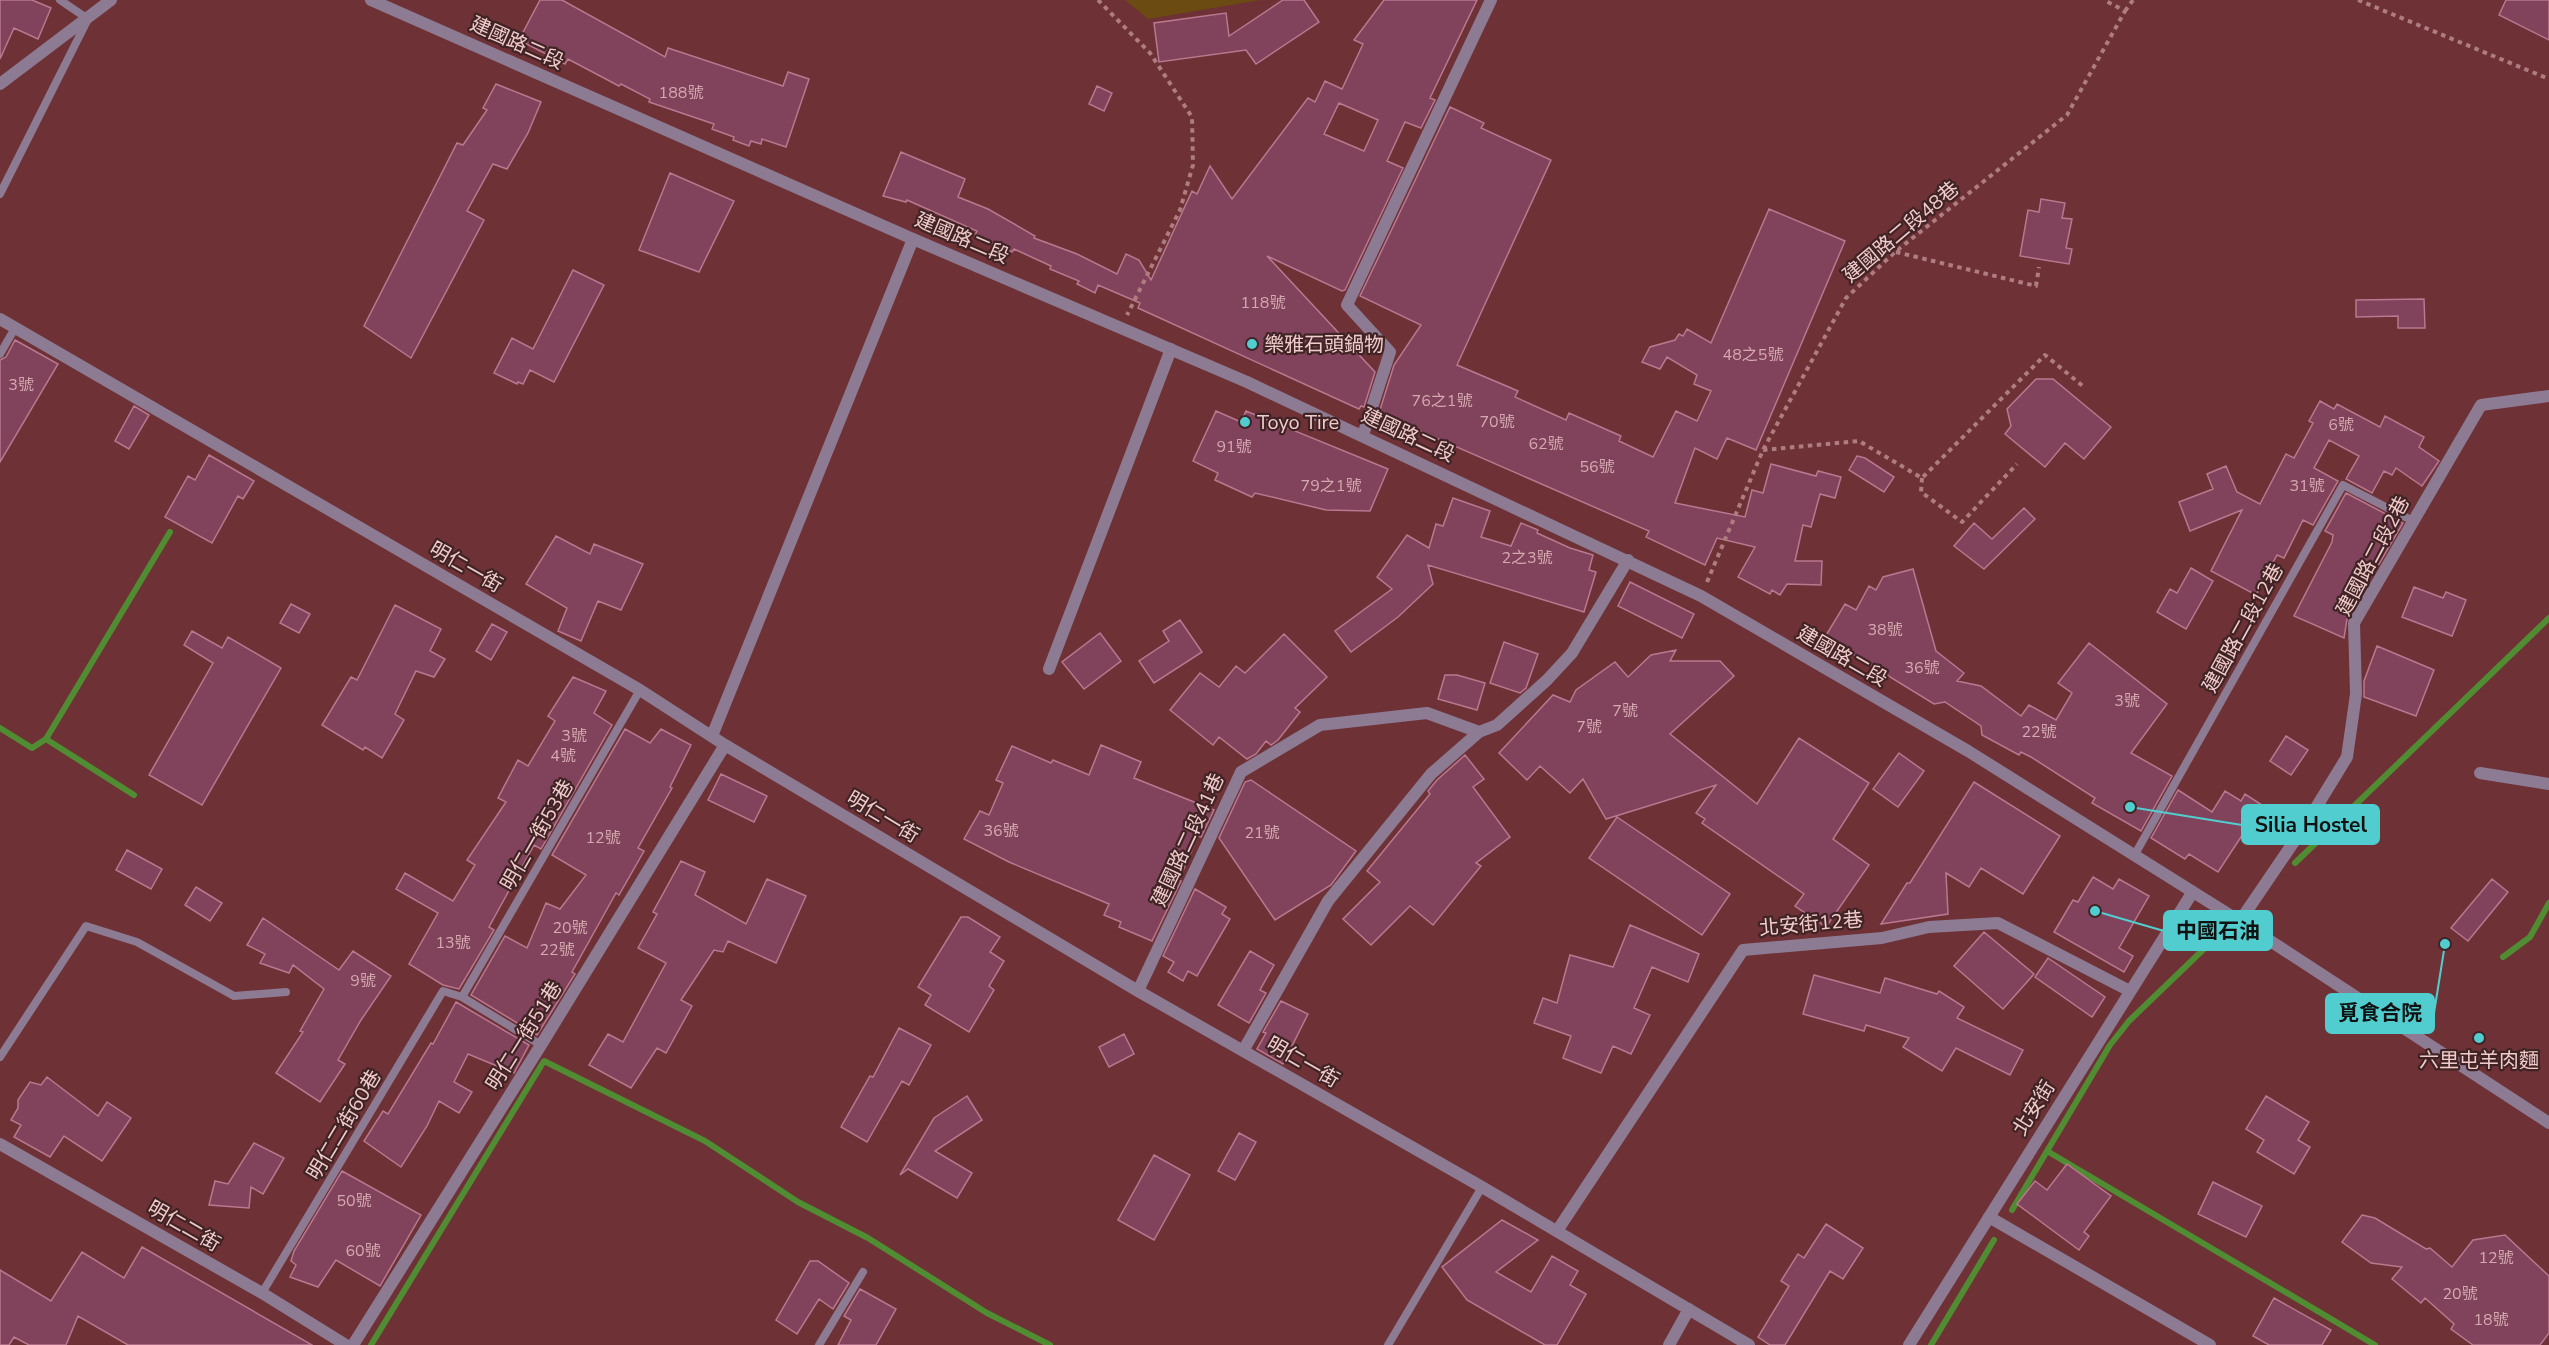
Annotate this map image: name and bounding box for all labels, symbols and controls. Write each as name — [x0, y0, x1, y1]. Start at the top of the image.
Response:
street label: 建國路二段 — [466, 10, 568, 76]
house number: 188號 — [659, 82, 703, 104]
street label: 建國路二段48巷 — [1837, 175, 1965, 289]
street label: 建國路二段 — [911, 206, 1013, 270]
house number: 118號 — [1241, 292, 1285, 314]
place label: 樂雅石頭鍋物 — [1264, 331, 1384, 358]
marker: 樂雅石頭鍋物 — [1245, 337, 1259, 351]
house number: 48之5號 — [1723, 344, 1783, 366]
house number: 3號 — [8, 374, 34, 396]
house number: 76之1號 — [1412, 390, 1472, 412]
street label: 建國路二段 — [1357, 402, 1459, 468]
place label: Toyo Tire — [1257, 409, 1339, 436]
house number: 70號 — [1479, 411, 1515, 433]
house number: 6號 — [2328, 414, 2354, 436]
marker: Toyo Tire — [1238, 415, 1252, 429]
house number: 62號 — [1528, 433, 1564, 455]
house number: 91號 — [1216, 436, 1252, 458]
house number: 56號 — [1579, 456, 1615, 478]
house number: 79之1號 — [1301, 475, 1361, 497]
house number: 31號 — [2289, 475, 2325, 497]
street label: 建國路二段2巷 — [2330, 491, 2416, 621]
street label: 明仁一街 — [425, 535, 507, 599]
house number: 2之3號 — [1501, 547, 1553, 569]
street label: 建國路二段12巷 — [2196, 558, 2290, 698]
street label: 建國路二段 — [1792, 619, 1892, 693]
house number: 38號 — [1867, 619, 1903, 641]
house number: 36號 — [1904, 657, 1940, 679]
house number: 3號 — [2114, 690, 2140, 712]
house number: 7號 — [1612, 700, 1638, 722]
house number: 7號 — [1576, 716, 1602, 738]
house number: 22號 — [2021, 721, 2057, 743]
house number: 3號 — [561, 725, 587, 747]
house number: 4號 — [550, 745, 576, 767]
street label: 建國路二段41巷 — [1145, 769, 1231, 911]
street label: 明仁一街53巷 — [494, 775, 580, 895]
street label: 明仁一街 — [842, 785, 924, 849]
callout: Silia Hostel — [2242, 805, 2379, 844]
text: Silia Hostel — [2255, 811, 2367, 839]
house number: 36號 — [983, 820, 1019, 842]
house number: 21號 — [1244, 822, 1280, 844]
house number: 12號 — [585, 827, 621, 849]
street label: 北安街12巷 — [1758, 906, 1864, 942]
callout: 中國石油 — [2164, 911, 2272, 950]
house number: 20號 — [552, 917, 588, 939]
text: 中國石油 — [2176, 917, 2260, 945]
house number: 13號 — [435, 932, 471, 954]
house number: 22號 — [539, 939, 575, 961]
house number: 9號 — [350, 970, 376, 992]
street label: 明仁一街51巷 — [480, 976, 568, 1096]
callout: 覓食合院 — [2326, 994, 2434, 1033]
text: 覓食合院 — [2338, 999, 2422, 1027]
street label: 明仁一街 — [1262, 1030, 1344, 1094]
marker: 六里屯羊肉麵 — [2472, 1031, 2486, 1045]
place label: 六里屯羊肉麵 — [2419, 1047, 2539, 1074]
street label: 明仁二街60巷 — [300, 1065, 388, 1185]
street label: 北安街 — [2007, 1075, 2061, 1141]
house number: 50號 — [336, 1190, 372, 1212]
street label: 明仁二街 — [143, 1194, 225, 1258]
house number: 60號 — [345, 1240, 381, 1262]
house number: 12號 — [2478, 1247, 2514, 1269]
house number: 20號 — [2442, 1283, 2478, 1305]
house number: 18號 — [2473, 1309, 2509, 1331]

